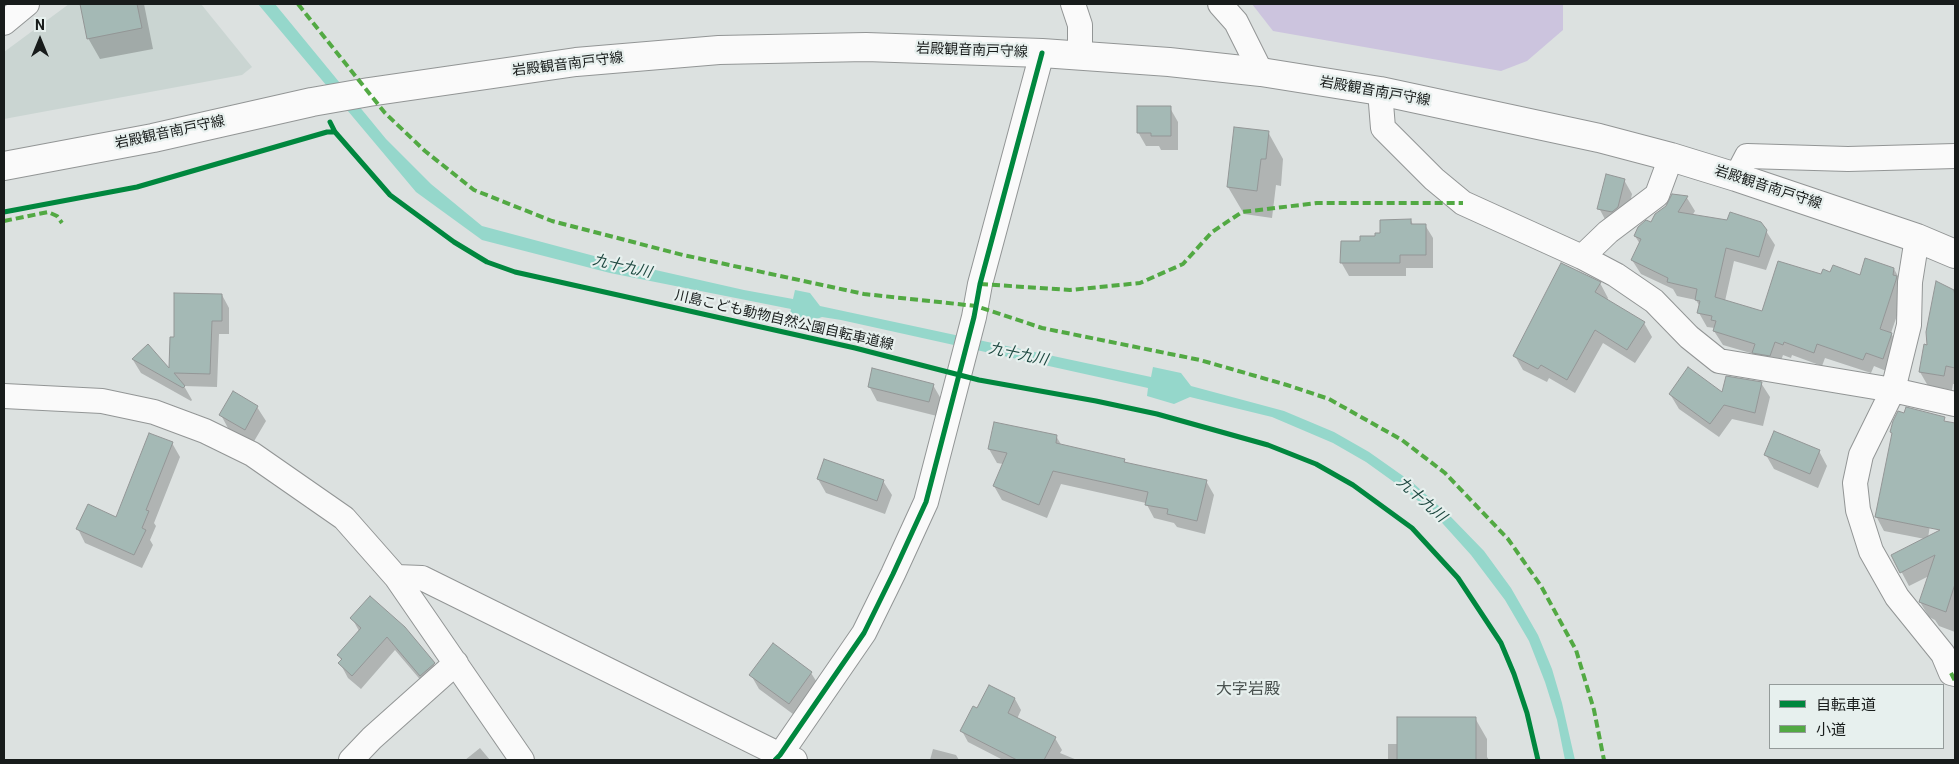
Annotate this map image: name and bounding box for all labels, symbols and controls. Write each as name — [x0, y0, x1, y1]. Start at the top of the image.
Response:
north arrow — [15, 15, 65, 65]
text: N — [35, 17, 45, 33]
street label: 岩殿観音南戸守線 — [916, 41, 1028, 61]
street label: 岩殿観音南戸守線 — [511, 50, 625, 80]
street label: 岩殿観音南戸守線 — [1318, 74, 1432, 110]
street label: 岩殿観音南戸守線 — [113, 113, 227, 153]
street label: 岩殿観音南戸守線 — [1712, 163, 1824, 213]
water label: 九十九川 — [591, 251, 653, 283]
street label: 川島こども動物自然公園自転車道線 — [673, 288, 895, 354]
water label: 九十九川 — [987, 340, 1049, 370]
water label: 九十九川 — [1392, 474, 1450, 526]
district label: 大字岩殿 — [1216, 680, 1280, 700]
legend — [1769, 684, 1944, 749]
text: 自転車道 — [1816, 696, 1876, 714]
text: 小道 — [1816, 721, 1846, 739]

